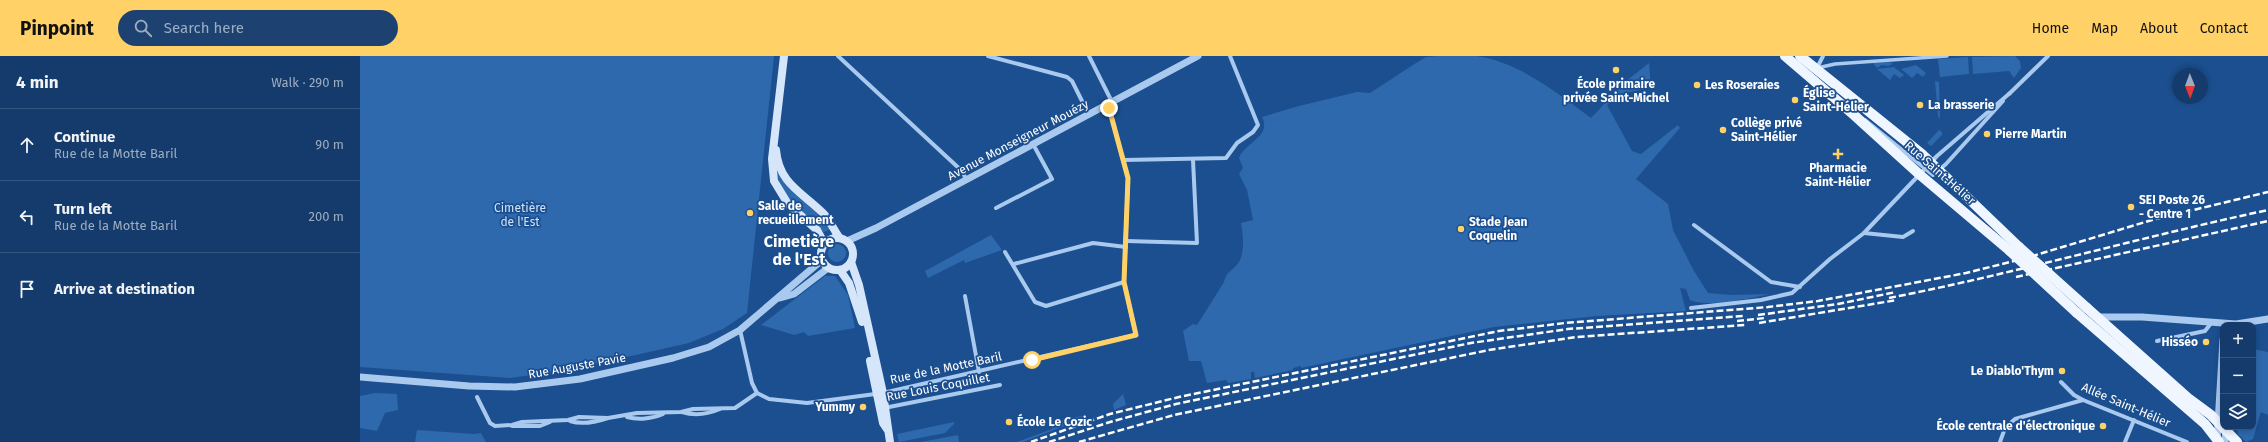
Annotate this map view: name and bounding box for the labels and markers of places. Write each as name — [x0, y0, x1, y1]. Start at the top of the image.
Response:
marker: École primaire privée Saint-Michel — [1611, 65, 1621, 75]
place label: École primaire privée Saint-Michel — [1563, 75, 1669, 105]
place label: Les Roseraies — [1705, 78, 1780, 92]
marker: Les Roseraies — [1692, 80, 1702, 90]
place label: Église Saint-Hélier — [1803, 84, 1869, 114]
marker: Église Saint-Hélier — [1790, 95, 1800, 105]
place label: La brasserie — [1928, 98, 1995, 112]
marker: La brasserie — [1915, 100, 1925, 110]
place label: Collège privé Saint-Hélier — [1731, 116, 1803, 144]
marker: Collège privé Saint-Hélier — [1718, 125, 1728, 135]
place label: Pierre Martin — [1995, 127, 2067, 141]
marker: Pierre Martin — [1982, 129, 1992, 139]
marker: Pharmacie Saint-Hélier — [1833, 149, 1843, 159]
place label: Pharmacie Saint-Hélier — [1805, 161, 1871, 189]
place label: SEI Poste 26 - Centre 1 — [2139, 193, 2205, 221]
place label: Salle de recueillement — [758, 199, 834, 227]
marker: SEI Poste 26 - Centre 1 — [2126, 202, 2136, 212]
marker: Salle de recueillement — [745, 208, 755, 218]
place label: Stade Jean Coquelin — [1469, 215, 1527, 243]
marker: Stade Jean Coquelin — [1456, 224, 1466, 234]
place label: Hisséo — [2161, 335, 2198, 349]
marker: Hisséo — [2201, 337, 2211, 347]
place label: Le Diablo'Thym — [1971, 364, 2054, 378]
marker: Le Diablo'Thym — [2057, 366, 2067, 376]
place label: Yummy — [814, 400, 856, 414]
marker: Yummy — [858, 402, 868, 412]
place label: École Le Cozic — [1017, 413, 1092, 429]
marker: École Le Cozic — [1004, 417, 1014, 427]
place label: École centrale d'électronique — [1936, 417, 2095, 433]
marker: École centrale d'électronique — [2098, 421, 2108, 431]

